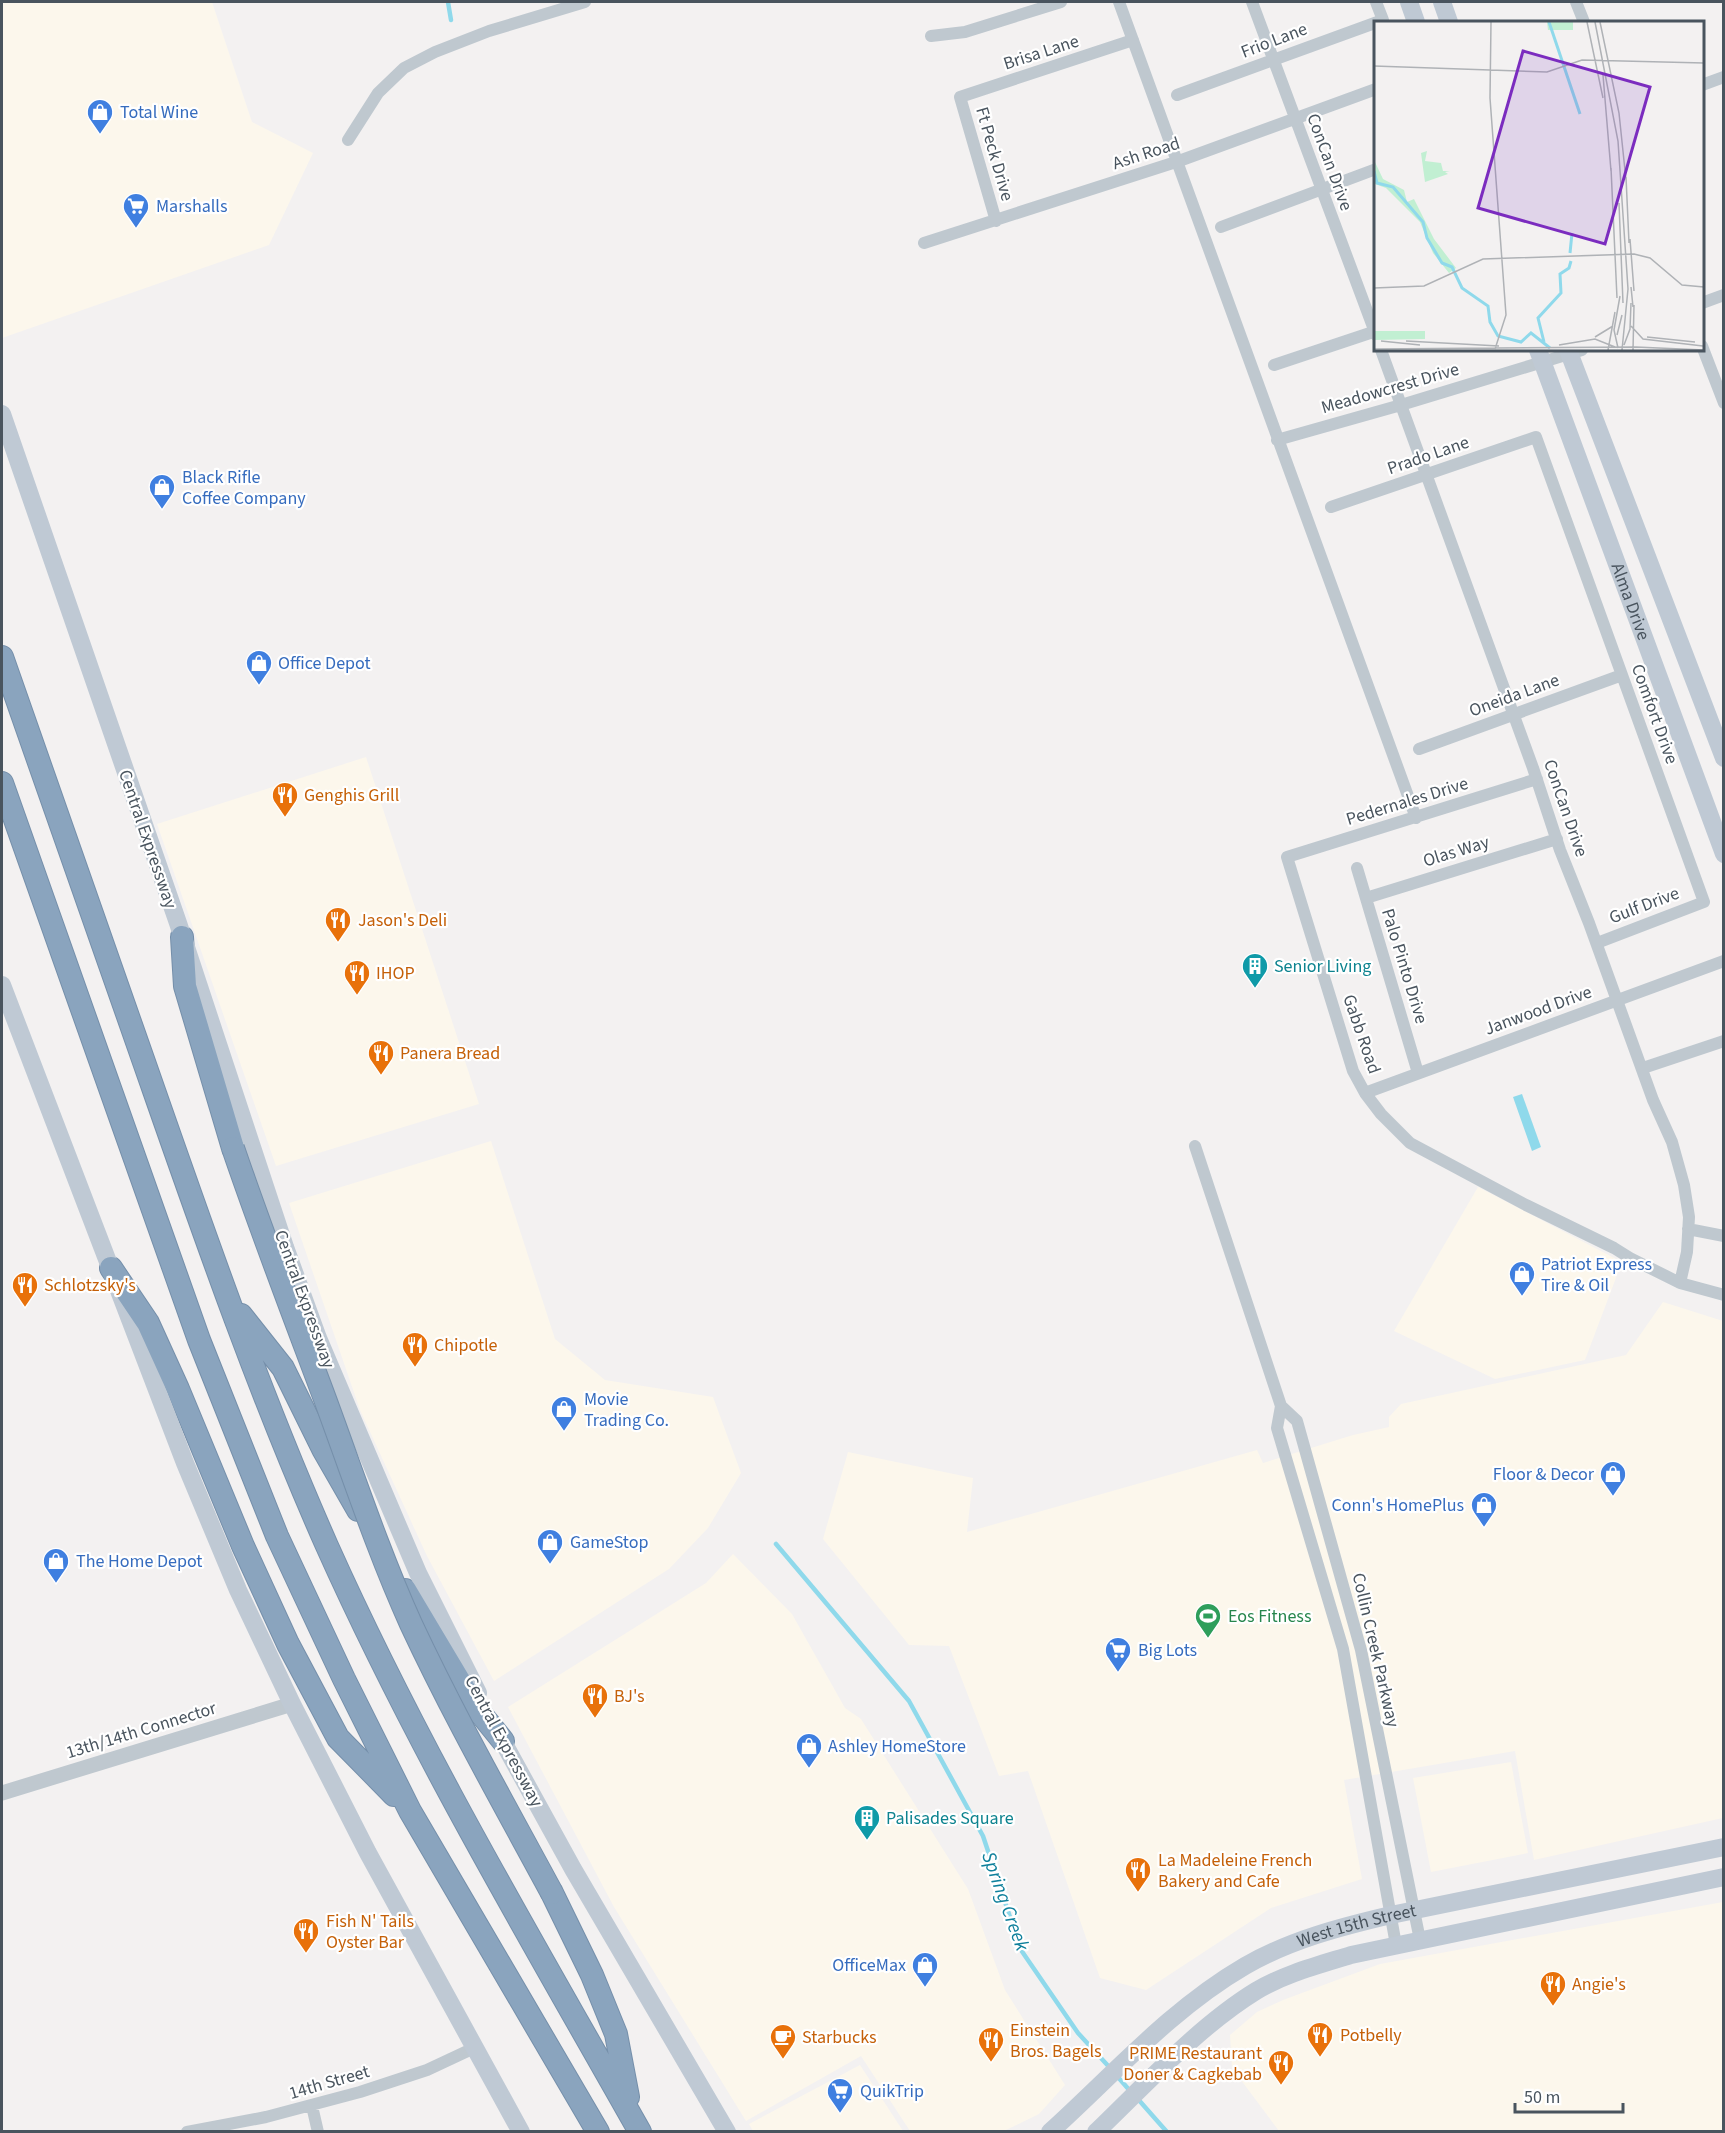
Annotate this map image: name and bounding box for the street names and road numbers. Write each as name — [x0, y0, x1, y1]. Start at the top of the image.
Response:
street label: Frio Lane — [1237, 16, 1311, 65]
street label: Brisa Lane — [1000, 29, 1082, 76]
street label: Ft Peck Drive — [969, 104, 1020, 204]
street label: ConCan Drive — [1300, 110, 1359, 214]
street label: Ash Road — [1109, 131, 1183, 176]
street label: Meadowcrest Drive — [1318, 357, 1462, 420]
street label: Prado Lane — [1384, 430, 1472, 481]
street label: Alma Drive — [1605, 559, 1656, 644]
street label: Comfort Drive — [1625, 661, 1684, 768]
street label: Oneida Lane — [1466, 668, 1563, 723]
street label: ConCan Drive — [1537, 756, 1594, 860]
street label: Central Expressway — [112, 766, 183, 913]
street label: Pedernales Drive — [1343, 771, 1471, 832]
street label: Olas Way — [1420, 829, 1493, 873]
street label: Gulf Drive — [1605, 881, 1683, 930]
street label: Palo Pinto Drive — [1375, 906, 1434, 1027]
street label: Janwood Drive — [1481, 979, 1595, 1041]
street label: Gabb Road — [1336, 991, 1387, 1077]
street label: Central Expressway — [268, 1227, 341, 1372]
street label: Collin Creek Parkway — [1346, 1570, 1406, 1730]
street label: Central Expressway — [458, 1671, 549, 1812]
street label: 13th/14th Connector — [63, 1696, 220, 1765]
street label: West 15th Street — [1294, 1898, 1418, 1954]
street label: 14th Street — [286, 2059, 372, 2106]

